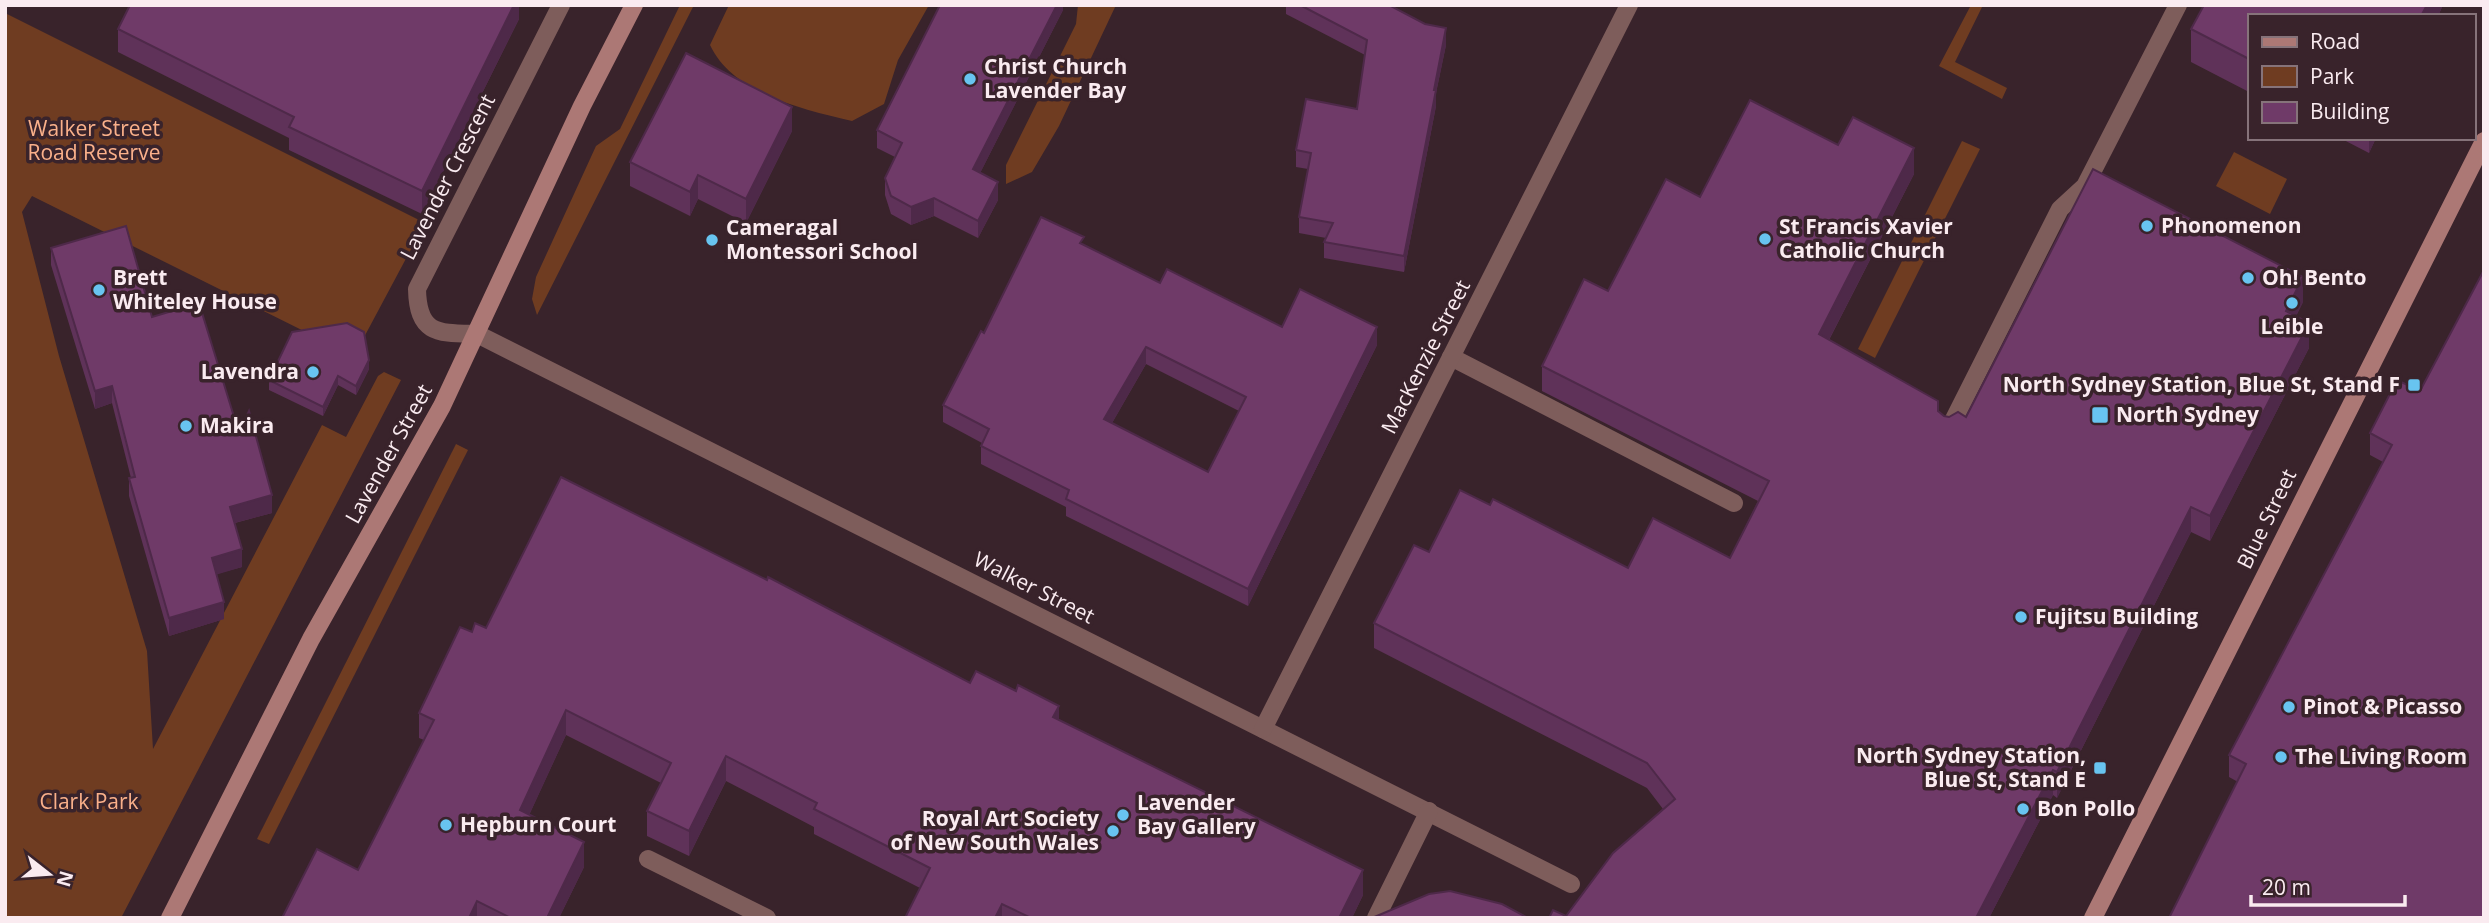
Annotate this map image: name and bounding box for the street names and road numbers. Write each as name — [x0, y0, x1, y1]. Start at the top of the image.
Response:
street label: Lavender Crescent — [393, 89, 501, 264]
street label: MacKenzie Street — [1374, 275, 1476, 438]
street label: Lavender Street — [338, 379, 438, 528]
street label: Blue Street — [2230, 464, 2302, 573]
street label: Walker Street — [969, 545, 1100, 630]

